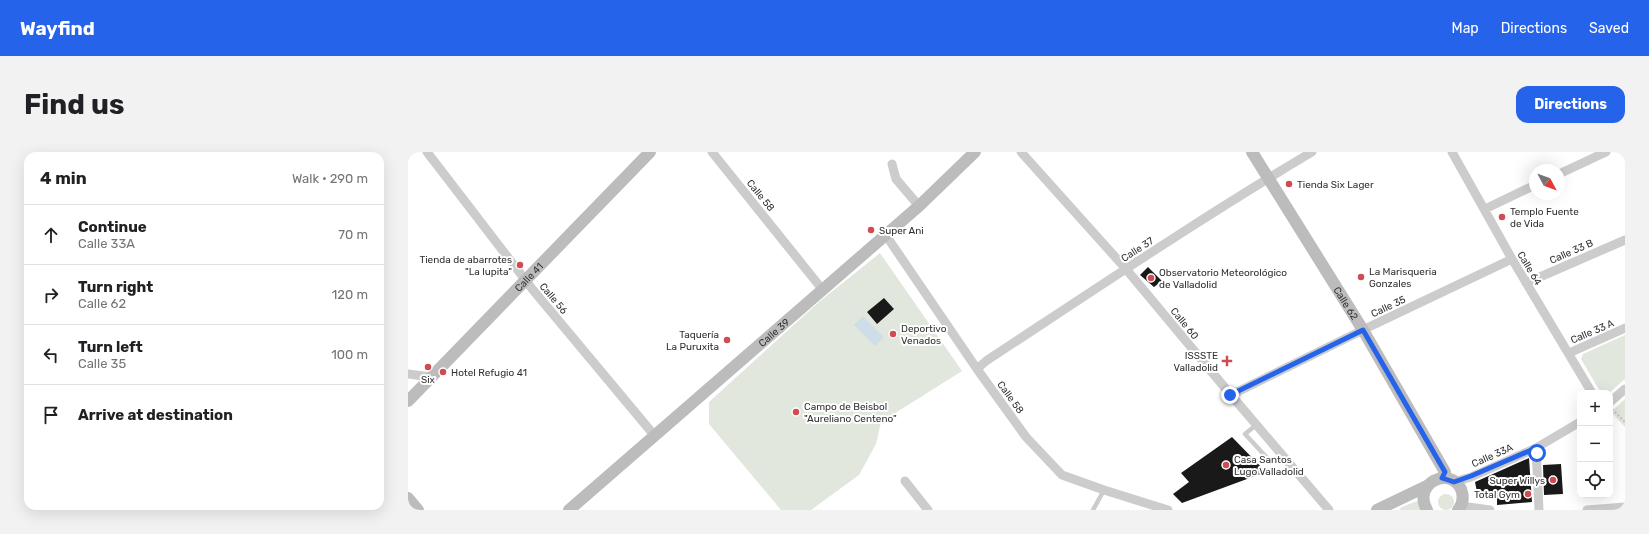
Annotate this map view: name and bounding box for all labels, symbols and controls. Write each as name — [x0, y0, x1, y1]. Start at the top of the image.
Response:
text: Wayfind — [20, 17, 95, 40]
text: Map — [1452, 20, 1479, 37]
text: Directions — [1501, 20, 1567, 37]
text: Saved — [1589, 20, 1629, 37]
button: Directions — [1516, 86, 1625, 123]
text: Find us — [24, 88, 124, 121]
north arrow — [1529, 164, 1565, 200]
text: 4 min — [40, 168, 87, 188]
text: Walk · 290 m — [292, 171, 368, 186]
street label: Calle 58 — [744, 177, 777, 214]
marker: Tienda Six Lager — [1284, 179, 1294, 189]
place label: Tienda Six Lager — [1297, 179, 1374, 191]
place label: Templo Fuente de Vida — [1510, 206, 1579, 230]
marker: Templo Fuente de Vida — [1497, 212, 1507, 222]
text: Continue — [78, 218, 147, 236]
icon: ahead — [40, 224, 62, 246]
marker: Super Ani — [866, 225, 876, 235]
place label: Super Ani — [879, 225, 924, 237]
text: 70 m — [338, 227, 368, 242]
street label: Calle 37 — [1119, 235, 1156, 265]
text: Calle 33A — [78, 236, 135, 251]
street label: Calle 33 B — [1548, 237, 1595, 267]
street label: Calle 64 — [1514, 249, 1544, 288]
place label: Tienda de abarrotes "La lupita" — [419, 254, 512, 278]
marker: Tienda de abarrotes "La lupita" — [515, 260, 525, 270]
street label: Calle 41 — [513, 261, 546, 295]
place label: La Marisqueria Gonzales — [1369, 266, 1437, 290]
place label: Observatorio Meteorológico de Valladolid — [1159, 267, 1287, 291]
marker: La Marisqueria Gonzales — [1356, 272, 1366, 282]
marker: Observatorio Meteorológico de Valladolid — [1146, 273, 1156, 283]
text: Turn right — [78, 278, 153, 296]
street label: Calle 56 — [537, 281, 570, 317]
icon: right — [40, 284, 62, 306]
street label: Calle 62 — [1330, 285, 1360, 323]
text: 120 m — [332, 287, 368, 302]
street label: Calle 35 — [1369, 294, 1408, 320]
text: Calle 62 — [78, 296, 126, 311]
street label: Calle 60 — [1168, 305, 1201, 342]
street label: Calle 39 — [756, 316, 792, 350]
street label: Calle 33 A — [1569, 317, 1616, 346]
place label: Deportivo Venados — [901, 323, 947, 347]
place label: Taquería La Puruxita — [666, 329, 719, 353]
marker: Deportivo Venados — [888, 329, 898, 339]
marker: Taquería La Puruxita — [722, 335, 732, 345]
text: Turn left — [78, 338, 143, 356]
icon: left — [40, 344, 62, 366]
text: 100 m — [331, 347, 368, 362]
place label: ISSSTE Valladolid — [1174, 350, 1218, 374]
marker: ISSSTE Valladolid — [1221, 355, 1233, 367]
text: Calle 35 — [78, 356, 126, 371]
marker: Six — [423, 362, 433, 372]
marker: Hotel Refugio 41 — [438, 367, 448, 377]
place label: Hotel Refugio 41 — [451, 367, 527, 379]
place label: Six — [421, 374, 436, 386]
street label: Calle 58 — [994, 379, 1026, 416]
route end — [1221, 386, 1239, 404]
map controls — [1577, 390, 1613, 498]
button: + — [1577, 390, 1613, 426]
place label: Campo de Beisbol "Aureliano Centeno" — [804, 401, 897, 425]
icon: arrive — [40, 404, 62, 426]
text: Arrive at destination — [78, 406, 233, 424]
marker: Campo de Beisbol "Aureliano Centeno" — [791, 407, 801, 417]
button: − — [1577, 426, 1613, 462]
street label: Calle 33A — [1470, 441, 1515, 470]
route start — [1528, 444, 1546, 462]
place label: Casa Santos Lugo Valladolid — [1234, 454, 1304, 478]
marker: Casa Santos Lugo Valladolid — [1221, 460, 1231, 470]
button: locate — [1577, 462, 1613, 498]
place label: Super Willys — [1490, 475, 1545, 487]
marker: Super Willys — [1548, 475, 1558, 485]
place label: Total Gym — [1474, 489, 1520, 501]
marker: Total Gym — [1523, 489, 1533, 499]

